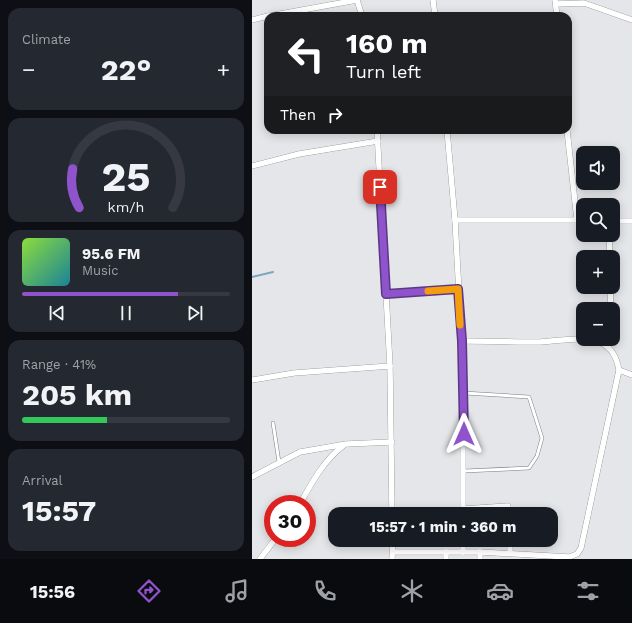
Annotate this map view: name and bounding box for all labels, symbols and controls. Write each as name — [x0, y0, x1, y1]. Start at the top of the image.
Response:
text: 160 m — [346, 27, 428, 60]
icon: left — [280, 28, 332, 80]
text: Climate — [22, 32, 71, 47]
text: 22° — [101, 52, 151, 87]
text: − — [22, 57, 35, 82]
text: + — [217, 57, 230, 82]
text: Turn left — [346, 61, 421, 82]
icon: right — [324, 104, 346, 126]
text: Then — [280, 106, 316, 124]
map controls — [576, 146, 620, 346]
button: sound — [576, 146, 620, 190]
text: 25 — [101, 152, 151, 201]
pin — [363, 170, 397, 204]
icon: arrive — [369, 176, 391, 198]
text: km/h — [108, 198, 144, 214]
button: search — [576, 198, 620, 242]
text: 95.6 FM — [82, 245, 141, 263]
button: + — [576, 250, 620, 294]
text: Music — [82, 263, 119, 278]
icon: previous — [46, 302, 68, 324]
icon: pause — [115, 302, 137, 324]
icon: next — [184, 302, 206, 324]
button: − — [576, 302, 620, 346]
text: Range · 41% — [22, 357, 96, 372]
text: 205 km — [22, 377, 132, 412]
position arrow — [443, 413, 485, 455]
text: Arrival — [22, 473, 63, 488]
text: 15:57 — [22, 493, 96, 528]
speed limit sign: 30 — [264, 495, 316, 547]
text: 15:57 · 1 min · 360 m — [370, 518, 516, 536]
icon: directions — [135, 577, 163, 605]
icon: music — [223, 577, 251, 605]
icon: phone — [311, 577, 339, 605]
icon: climate — [398, 577, 426, 605]
icon: car — [486, 577, 514, 605]
icon: filters — [574, 577, 602, 605]
text: 15:56 — [30, 581, 75, 602]

